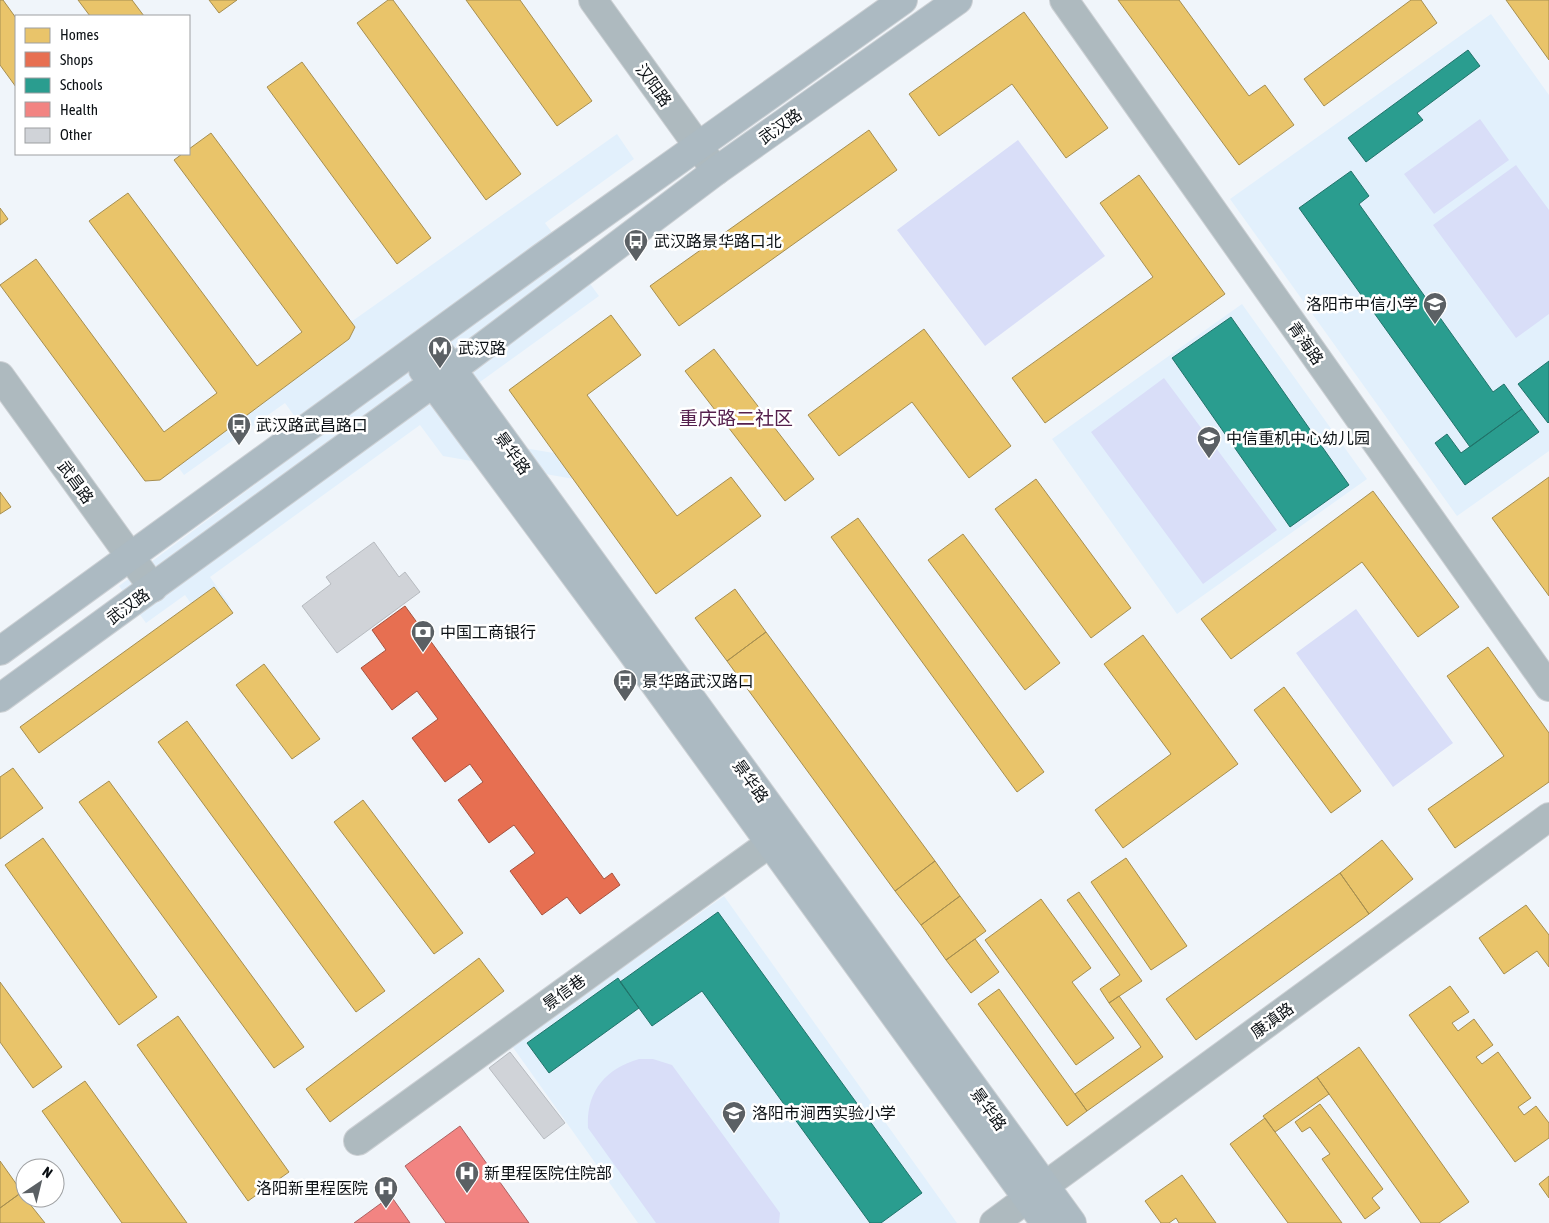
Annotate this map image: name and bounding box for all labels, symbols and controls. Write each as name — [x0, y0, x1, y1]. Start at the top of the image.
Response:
legend — [15, 15, 190, 155]
text: Homes — [60, 26, 99, 43]
text: Shops — [60, 51, 93, 68]
street label: 汉阳路 — [633, 60, 675, 110]
text: Schools — [60, 76, 103, 93]
text: Health — [60, 101, 98, 118]
street label: 武汉路 — [755, 105, 805, 147]
text: Other — [60, 126, 92, 143]
bus stop icon: 武汉路景华路口北 — [623, 228, 649, 262]
place label: 武汉路景华路口北 — [654, 232, 782, 250]
school or university icon: 洛阳市中信小学 — [1422, 291, 1448, 325]
place label: 洛阳市中信小学 — [1306, 295, 1418, 313]
street label: 青海路 — [1285, 318, 1327, 368]
metro station icon: 武汉路 — [427, 335, 453, 369]
place label: 武汉路 — [458, 339, 506, 357]
district label: 重庆路二社区 — [679, 407, 793, 429]
bus stop icon: 武汉路武昌路口 — [226, 412, 252, 446]
place label: 武汉路武昌路口 — [256, 416, 368, 434]
school or university icon: 中信重机中心幼儿园 — [1196, 425, 1222, 459]
street label: 景华路 — [492, 428, 534, 478]
place label: 中信重机中心幼儿园 — [1226, 429, 1370, 447]
street label: 武昌路 — [55, 457, 97, 507]
street label: 武汉路 — [103, 585, 153, 627]
bank icon: 中国工商银行 — [410, 619, 436, 653]
place label: 中国工商银行 — [440, 623, 536, 641]
bus stop icon: 景华路武汉路口 — [612, 668, 638, 702]
place label: 景华路武汉路口 — [642, 672, 754, 690]
street label: 景华路 — [730, 756, 772, 806]
street label: 景信巷 — [539, 971, 589, 1013]
street label: 康滇路 — [1247, 999, 1297, 1041]
street label: 景华路 — [968, 1084, 1010, 1134]
school or university icon: 洛阳市涧西实验小学 — [721, 1100, 747, 1134]
place label: 洛阳市涧西实验小学 — [752, 1104, 896, 1122]
north arrow — [15, 1158, 65, 1208]
hospital icon: 新里程医院住院部 — [454, 1160, 480, 1194]
text: N — [39, 1163, 55, 1181]
place label: 新里程医院住院部 — [484, 1164, 612, 1182]
hospital icon: 洛阳新里程医院 — [373, 1175, 399, 1209]
place label: 洛阳新里程医院 — [256, 1179, 368, 1197]

